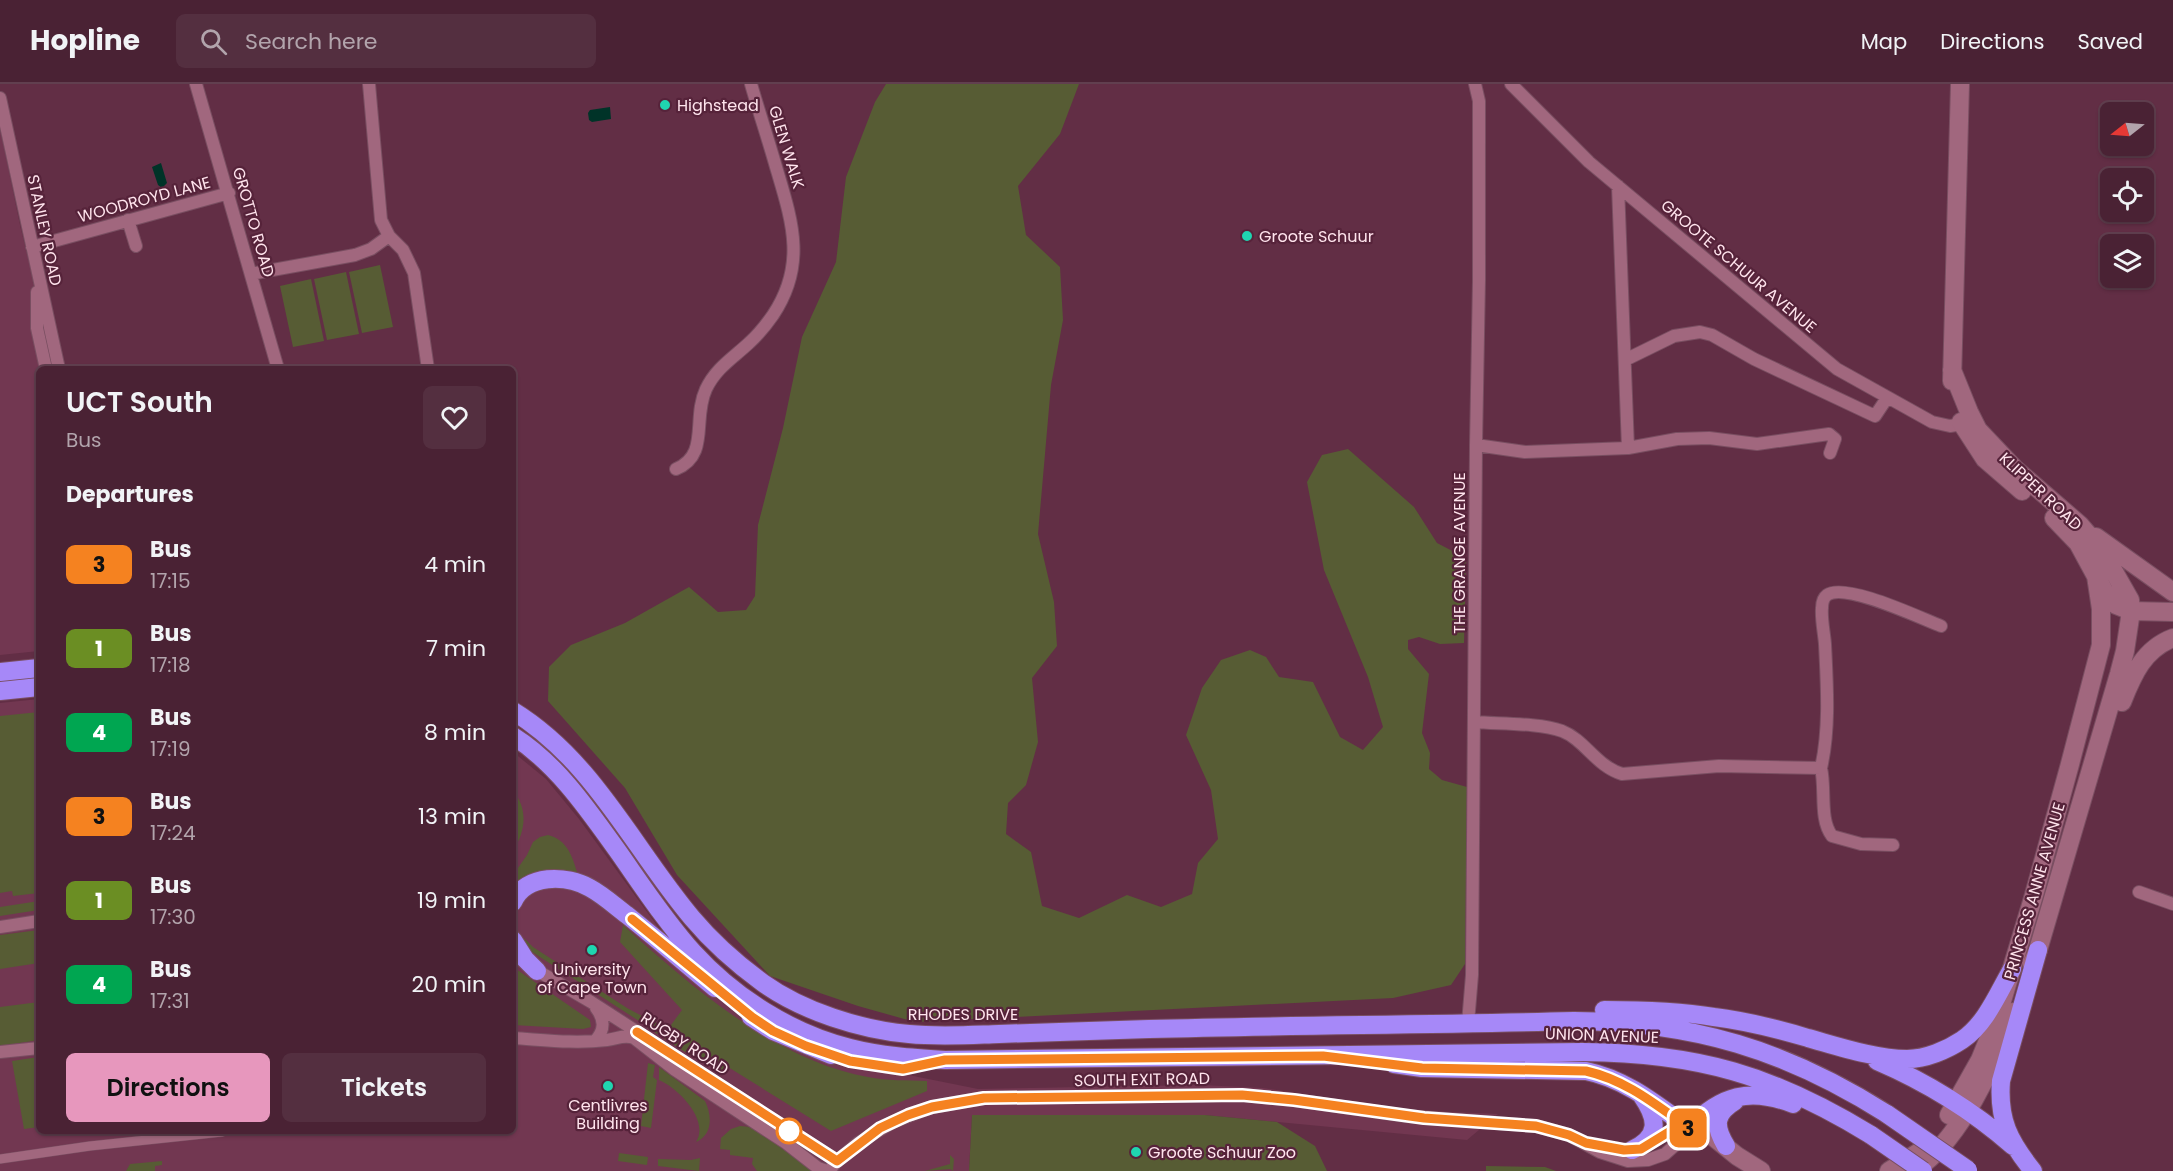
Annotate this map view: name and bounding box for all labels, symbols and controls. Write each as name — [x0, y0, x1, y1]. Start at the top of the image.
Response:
search box — [176, 14, 596, 68]
text: Hopline — [30, 21, 140, 60]
icon: search — [197, 25, 230, 58]
text: Search here — [245, 26, 377, 57]
text: Map — [1861, 27, 1907, 56]
text: Directions — [1940, 27, 2044, 56]
text: Saved — [2077, 27, 2143, 56]
place label: Highstead — [677, 94, 759, 117]
marker: Highstead — [658, 98, 672, 112]
north arrow — [2100, 102, 2154, 156]
map controls — [2100, 102, 2154, 288]
street label: GLEN WALK — [763, 103, 810, 192]
street label: GROTTO ROAD — [227, 165, 280, 280]
button: locate — [2100, 168, 2154, 222]
street label: WOODROYD LANE — [75, 171, 213, 228]
street label: STANLEY ROAD — [21, 172, 68, 288]
street label: GROOTE SCHUUR AVENUE — [1656, 194, 1822, 338]
place label: Groote Schuur — [1259, 225, 1374, 248]
marker: Groote Schuur — [1240, 229, 1254, 243]
button: layers — [2100, 234, 2154, 288]
text: UCT South — [66, 383, 213, 422]
button: heart — [423, 386, 486, 449]
text: Bus — [66, 426, 102, 454]
street label: KLIPPER ROAD — [1994, 447, 2087, 536]
street label: THE GRANGE AVENUE — [1448, 472, 1471, 634]
text: Departures — [66, 479, 194, 510]
text: Bus — [150, 534, 192, 565]
text: 4 min — [424, 549, 486, 580]
text: 3 — [93, 550, 105, 579]
text: 17:15 — [150, 567, 191, 595]
text: Bus — [150, 618, 192, 649]
text: 7 min — [426, 633, 486, 664]
text: 1 — [95, 634, 103, 663]
text: 17:18 — [150, 651, 191, 679]
text: Bus — [150, 702, 192, 733]
text: 8 min — [424, 717, 486, 748]
text: 4 — [92, 718, 106, 747]
text: 17:19 — [150, 735, 191, 763]
text: Bus — [150, 786, 192, 817]
street label: PRINCESS ANNE AVENUE — [1998, 800, 2071, 983]
text: 13 min — [418, 801, 486, 832]
text: 3 — [93, 802, 105, 831]
text: 17:24 — [150, 819, 196, 847]
text: Bus — [150, 870, 192, 901]
text: 19 min — [417, 885, 486, 916]
text: 1 — [95, 886, 103, 915]
text: 17:30 — [150, 903, 196, 931]
marker: University of Cape Town — [585, 943, 599, 957]
text: Bus — [150, 954, 192, 985]
place label: University of Cape Town — [537, 958, 647, 999]
text: 20 min — [412, 969, 486, 1000]
text: 4 — [92, 970, 106, 999]
text: 17:31 — [150, 987, 190, 1015]
street label: RHODES DRIVE — [908, 1003, 1018, 1026]
street label: RUGBY ROAD — [636, 1006, 733, 1081]
street label: UNION AVENUE — [1545, 1022, 1659, 1049]
button: Directions — [66, 1053, 270, 1122]
button: Tickets — [282, 1053, 486, 1122]
street label: SOUTH EXIT ROAD — [1074, 1067, 1210, 1092]
marker: Centlivres Building — [601, 1079, 615, 1093]
place label: Centlivres Building — [568, 1094, 648, 1135]
line badge: 3 — [1668, 1108, 1708, 1148]
text: 3 — [1682, 1114, 1694, 1143]
unlabelled marker — [776, 1118, 802, 1144]
place label: Groote Schuur Zoo — [1148, 1141, 1296, 1164]
marker: Groote Schuur Zoo — [1129, 1145, 1143, 1159]

